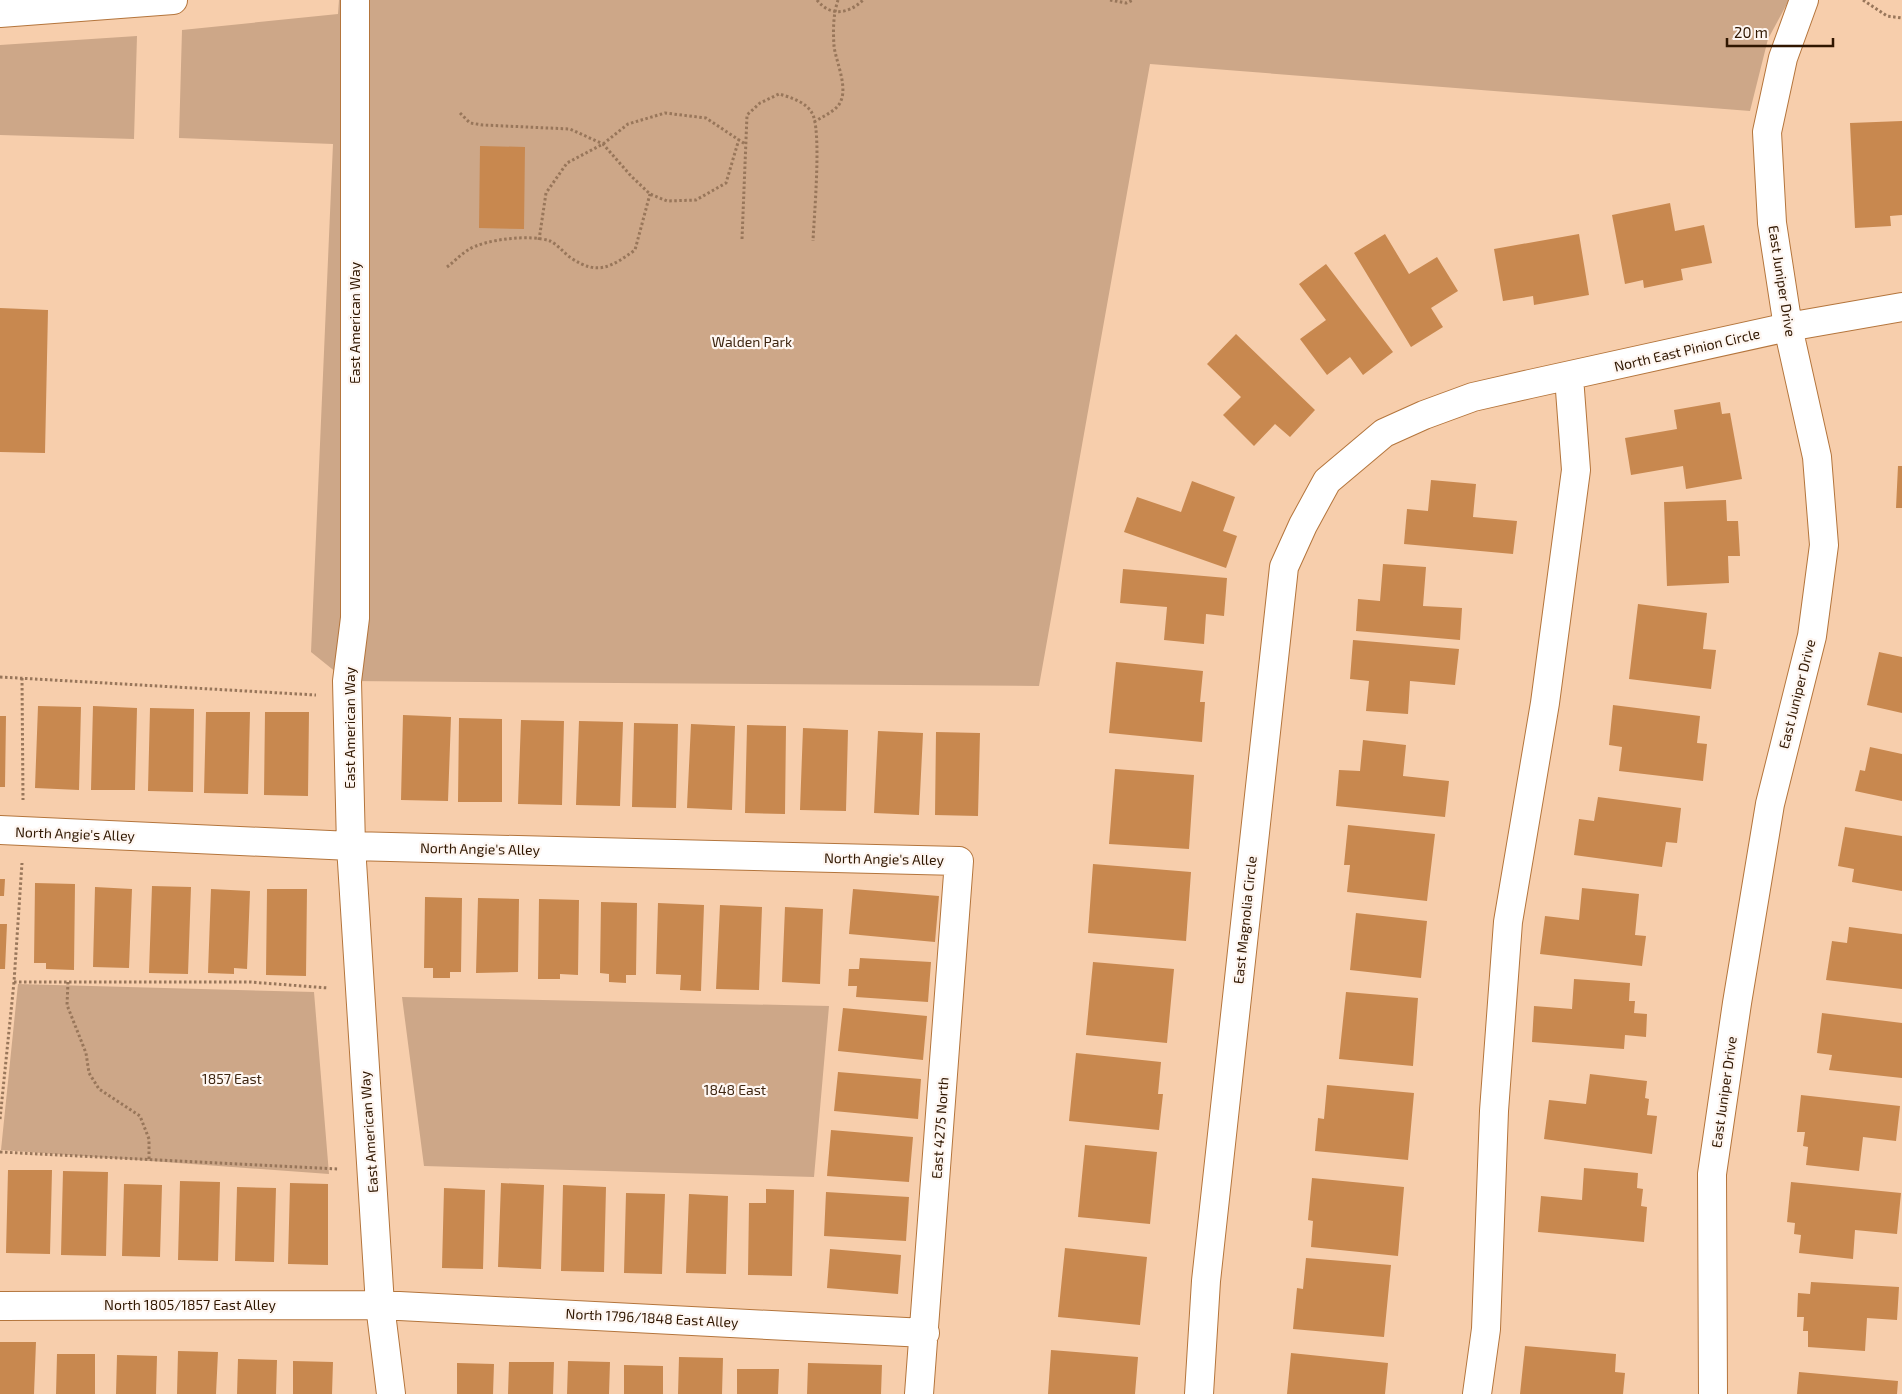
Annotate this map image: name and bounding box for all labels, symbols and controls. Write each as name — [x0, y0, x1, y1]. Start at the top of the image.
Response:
scale bar — [1727, 15, 1833, 47]
text: 20 m — [1734, 23, 1768, 41]
street label: East Juniper Drive — [1765, 224, 1800, 338]
street label: East American Way — [346, 261, 363, 384]
street label: North East Pinion Circle — [1612, 324, 1761, 375]
park label: Walden Park — [712, 333, 792, 350]
street label: East Juniper Drive — [1775, 637, 1818, 751]
street label: East American Way — [341, 666, 358, 789]
street label: North Angie's Alley — [15, 823, 136, 844]
street label: North Angie's Alley — [420, 839, 541, 858]
street label: North Angie's Alley — [824, 849, 945, 868]
street label: East Magnolia Circle — [1229, 855, 1260, 985]
street label: East Juniper Drive — [1707, 1035, 1740, 1149]
park label: 1857 East — [202, 1070, 262, 1087]
street label: East American Way — [356, 1070, 381, 1194]
street label: East 4275 North — [927, 1076, 952, 1180]
park label: 1848 East — [704, 1081, 766, 1098]
street label: North 1805/1857 East Alley — [104, 1296, 276, 1313]
street label: North 1796/1848 East Alley — [565, 1304, 739, 1331]

